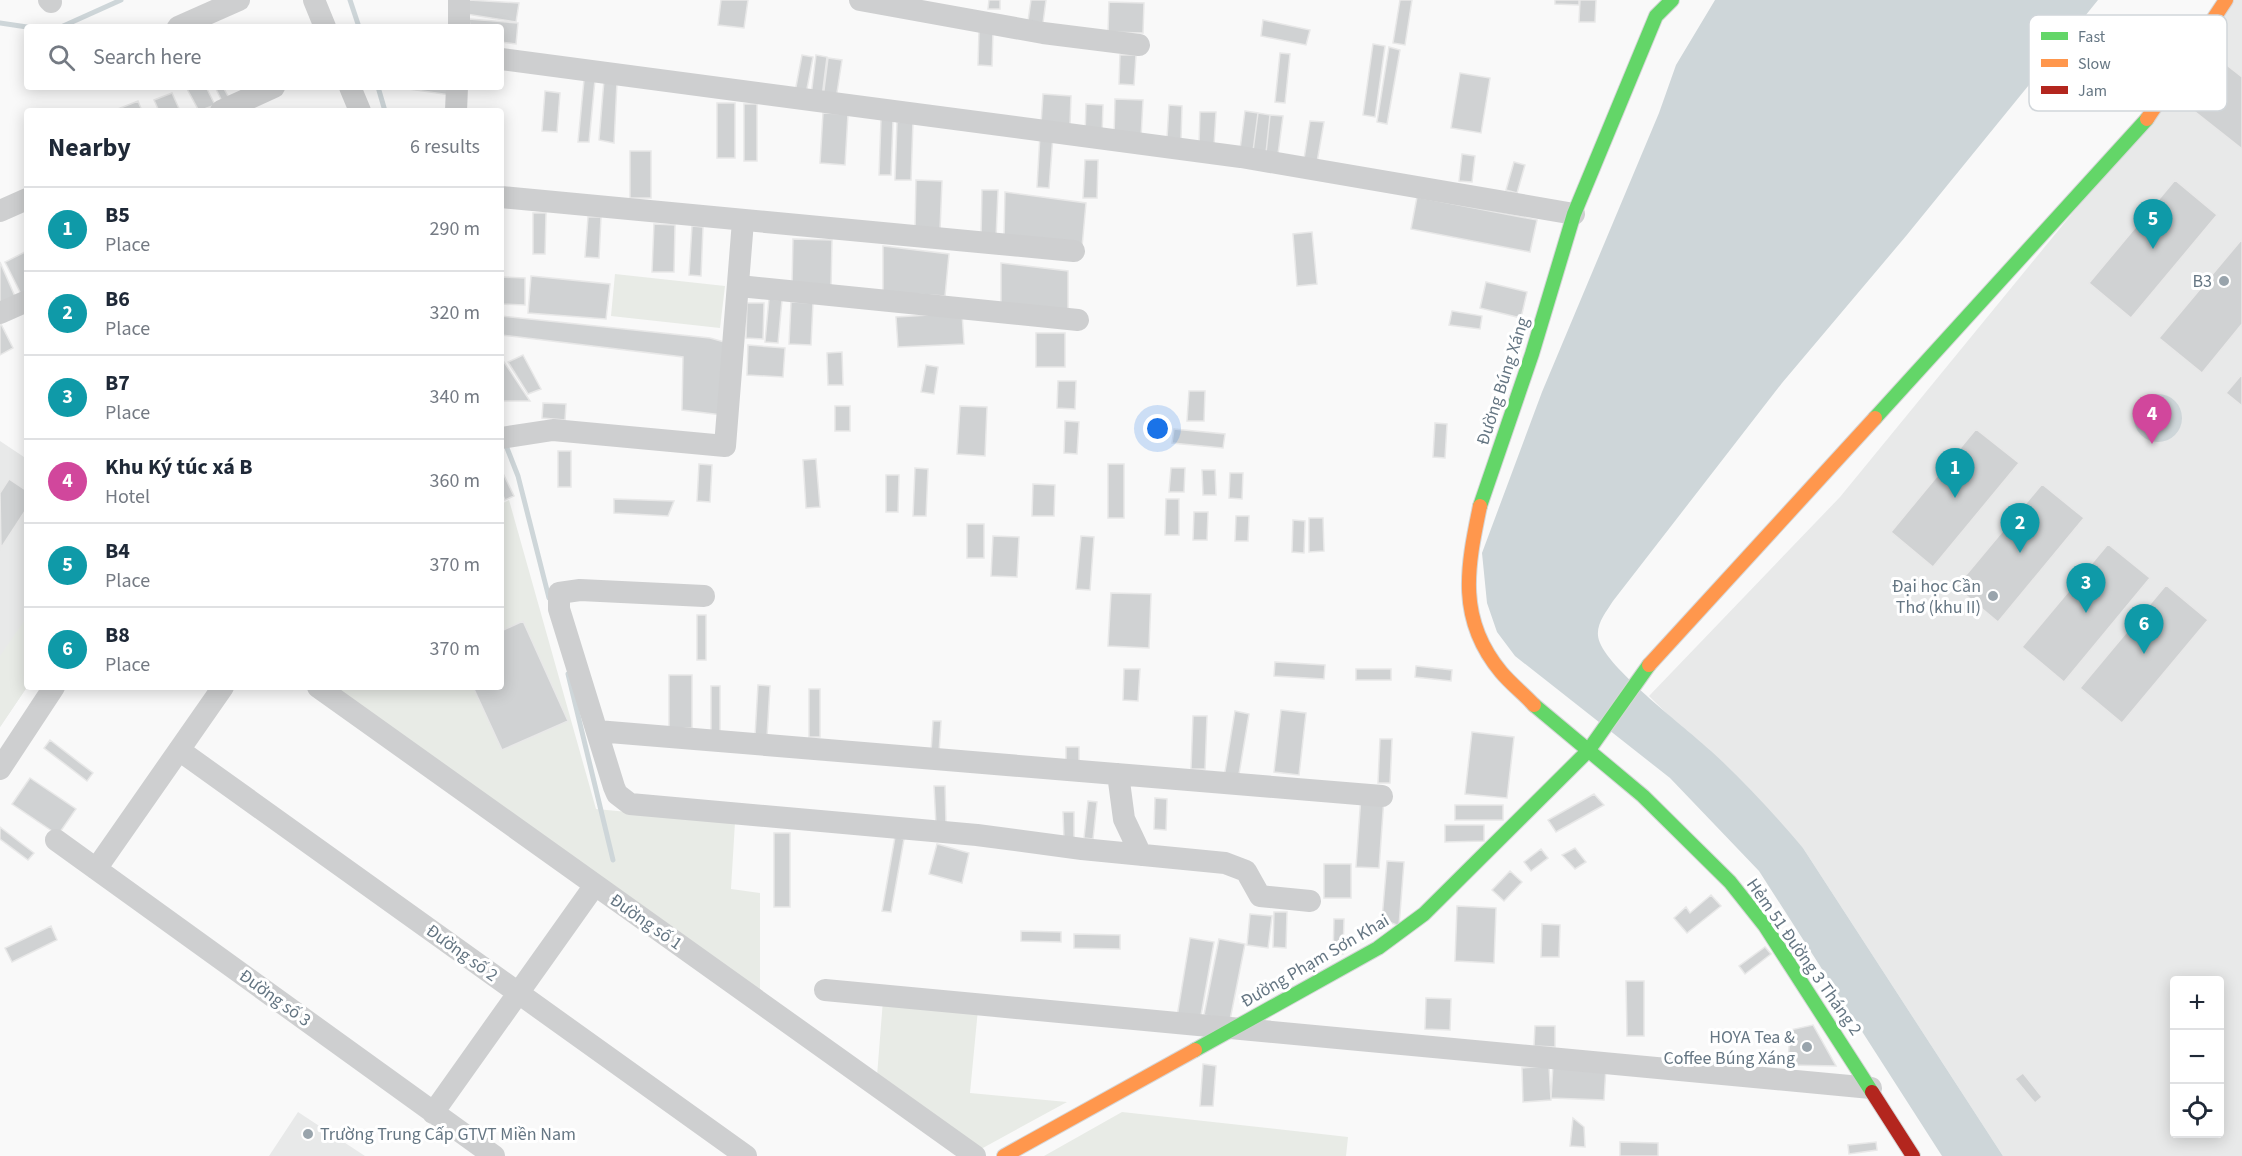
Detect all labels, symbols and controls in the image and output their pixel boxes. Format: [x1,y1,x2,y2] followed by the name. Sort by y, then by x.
[2029,15,2227,111] legend
[24,24,504,90] search box
[2078,26,2106,48] text: Fast
[45,41,78,74] icon: search
[93,41,201,73] text: Search here
[2078,53,2111,75] text: Slow
[2078,80,2107,102] text: Jam
[48,129,131,166] text: Nearby
[410,133,480,161] text: 6 results
[105,199,130,231] text: B5
[2134,200,2172,249] pin: 5
[62,215,73,243] text: 1
[430,215,480,243] text: 290 m
[105,231,150,259] text: Place
[2192,269,2212,294] place label: B3
[2217,274,2231,288] marker: B3
[105,283,130,315] text: B6
[62,299,73,327] text: 2
[430,299,480,327] text: 320 m
[1470,314,1536,448] street label: Đường Búng Xáng
[105,315,150,343] text: Place
[105,367,130,399] text: B7
[62,383,73,411] text: 3
[430,383,480,411] text: 340 m
[2132,394,2172,444] pin: 4
[105,399,150,427] text: Place
[1143,414,1172,443] your location
[1936,448,1974,498] pin: 1
[105,451,253,483] text: Khu Ký túc xá B
[62,467,73,495] text: 4
[430,467,480,495] text: 360 m
[105,483,150,511] text: Hotel
[2000,504,2040,553] pin: 2
[105,535,130,567] text: B4
[62,551,73,579] text: 5
[430,551,480,579] text: 370 m
[2066,564,2106,613] pin: 3
[105,567,150,595] text: Place
[1892,574,1981,620] place label: Đại học Cần Thơ (khu II)
[1986,589,2000,603] marker: Đại học Cần Thơ (khu II)
[2124,604,2164,654] pin: 6
[105,619,130,651] text: B8
[62,635,73,663] text: 6
[430,635,480,663] text: 370 m
[105,651,150,679] text: Place
[1740,873,1868,1041] street label: Hẻm 51 Đường 3 Tháng 2
[605,888,687,956] street label: Đường số 1
[1236,908,1394,1014] street label: Đường Phạm Sơn Khai
[421,918,503,988] street label: Đường số 2
[234,963,316,1033] street label: Đường số 3
[2170,976,2224,1138] map controls
[2170,976,2224,1030] button: +
[1663,1025,1795,1071] place label: HOYA Tea & Coffee Búng Xáng
[2170,1030,2224,1084] button: −
[1800,1040,1814,1054] marker: HOYA Tea & Coffee Búng Xáng
[2170,1084,2224,1138] button: locate
[320,1122,576,1147] place label: Trường Trung Cấp GTVT Miền Nam
[301,1127,315,1141] marker: Trường Trung Cấp GTVT Miền Nam

